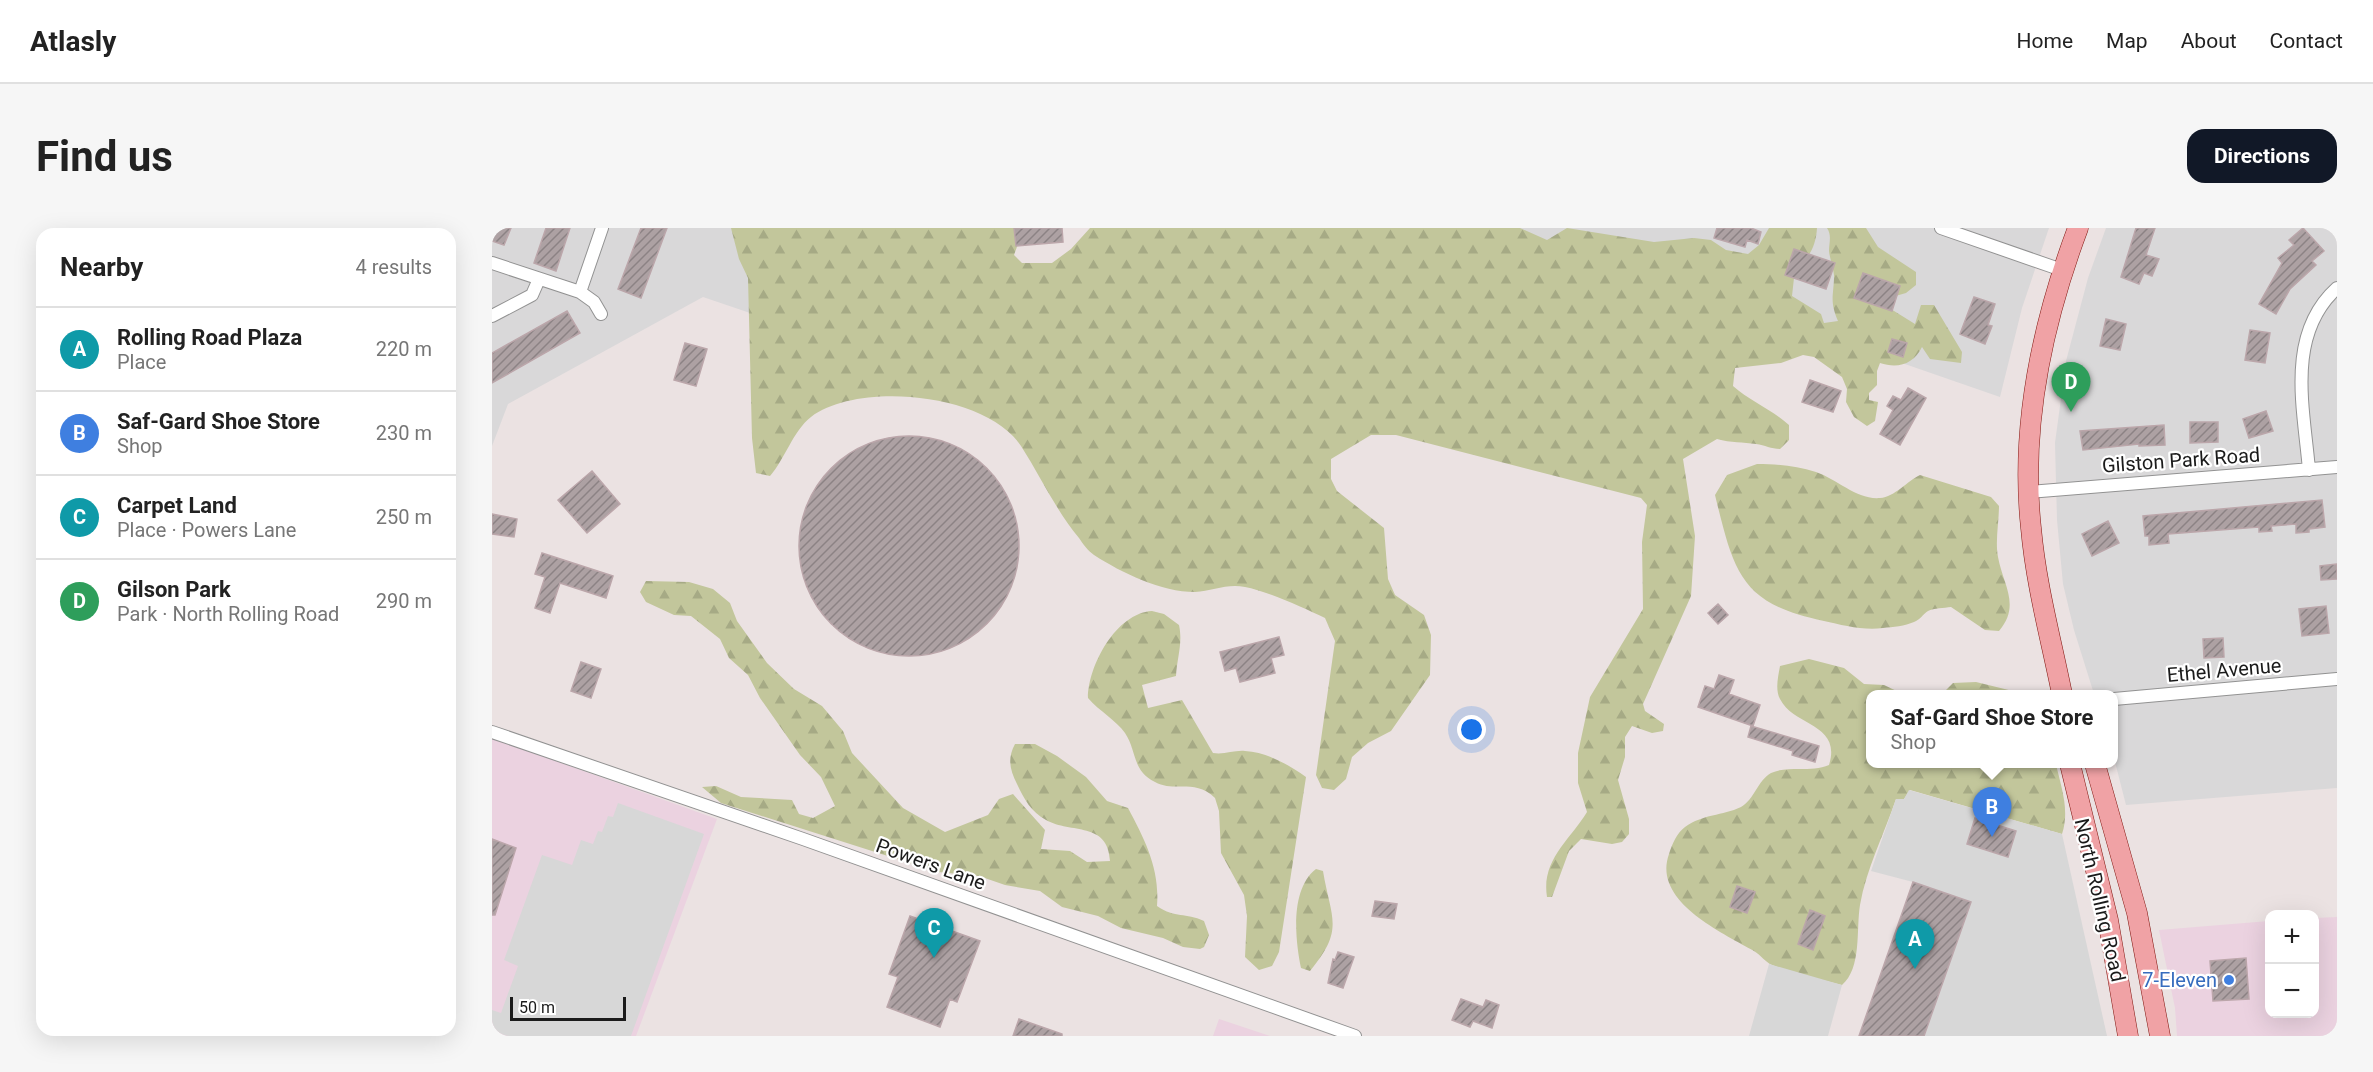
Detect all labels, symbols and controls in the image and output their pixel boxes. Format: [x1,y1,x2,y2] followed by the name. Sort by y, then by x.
[30,25,116,58] text: Atlasly
[2017,29,2073,53] text: Home
[2106,29,2148,53] text: Map
[2181,29,2237,53] text: About
[2270,29,2343,53] text: Contact
[2187,129,2337,183] button: Directions
[36,132,173,181] text: Find us
[60,252,143,282] text: Nearby
[356,255,432,279] text: 4 results
[117,325,302,350] text: Rolling Road Plaza
[73,337,86,361] text: A
[376,337,432,361] text: 220 m
[117,350,166,374] text: Place
[2052,362,2090,412] pin: D
[117,409,320,434] text: Saf-Gard Shoe Store
[73,421,86,445] text: B
[376,421,432,445] text: 230 m
[117,434,163,458] text: Shop
[2101,442,2261,478] street label: Gilston Park Road
[117,493,237,518] text: Carpet Land
[73,505,86,529] text: C
[376,505,432,529] text: 250 m
[117,518,296,542] text: Place · Powers Lane
[117,577,231,602] text: Gilson Park
[73,589,86,613] text: D
[376,589,432,613] text: 290 m
[117,602,339,626] text: Park · North Rolling Road
[2166,653,2282,687] street label: Ethel Avenue
[1866,690,2118,768] popup
[1891,705,2093,730] text: Saf-Gard Shoe Store
[1457,715,1486,744] your location
[1891,730,1936,754] text: Shop
[1972,788,2012,837] pin: B
[2070,816,2130,984] street label: North Rolling Road
[873,833,989,895] street label: Powers Lane
[914,908,954,958] pin: C
[2265,910,2319,1018] map controls
[2265,910,2319,964] button: +
[1896,920,1934,969] pin: A
[2265,964,2319,1018] button: −
[2142,968,2217,992] place label: 7-Eleven
[2222,973,2236,987] marker: 7-Eleven
[510,994,626,1022] scale bar
[519,998,555,1017] text: 50 m

